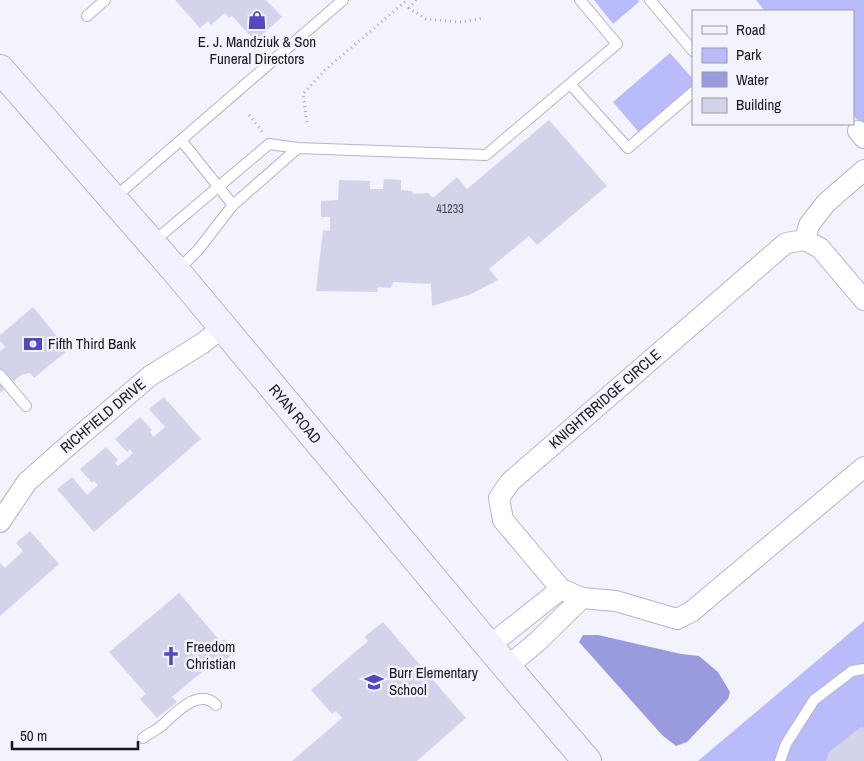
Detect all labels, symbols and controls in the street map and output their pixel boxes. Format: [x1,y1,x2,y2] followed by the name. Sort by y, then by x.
[246,9,268,31] shop icon: E. J. Mandziuk & Son Funeral Directors
[692,10,854,125] legend
[736,19,765,40] text: Road
[198,31,316,69] place label: E. J. Mandziuk & Son Funeral Directors
[736,44,762,65] text: Park
[736,69,768,90] text: Water
[736,94,781,115] text: Building
[436,201,464,217] house number: 41233
[22,333,44,355] bank icon: Fifth Third Bank
[48,333,137,354] place label: Fifth Third Bank
[544,344,665,453] street label: KNIGHTBRIDGE CIRCLE
[55,374,150,458] street label: RICHFIELD DRIVE
[264,379,327,448] street label: RYAN ROAD
[186,636,236,674] place label: Freedom Christian
[160,645,182,667] church icon: Freedom Christian
[389,662,479,700] place label: Burr Elementary School
[363,671,385,693] school or university icon: Burr Elementary School
[12,718,139,750] scale bar
[20,725,47,746] text: 50 m

